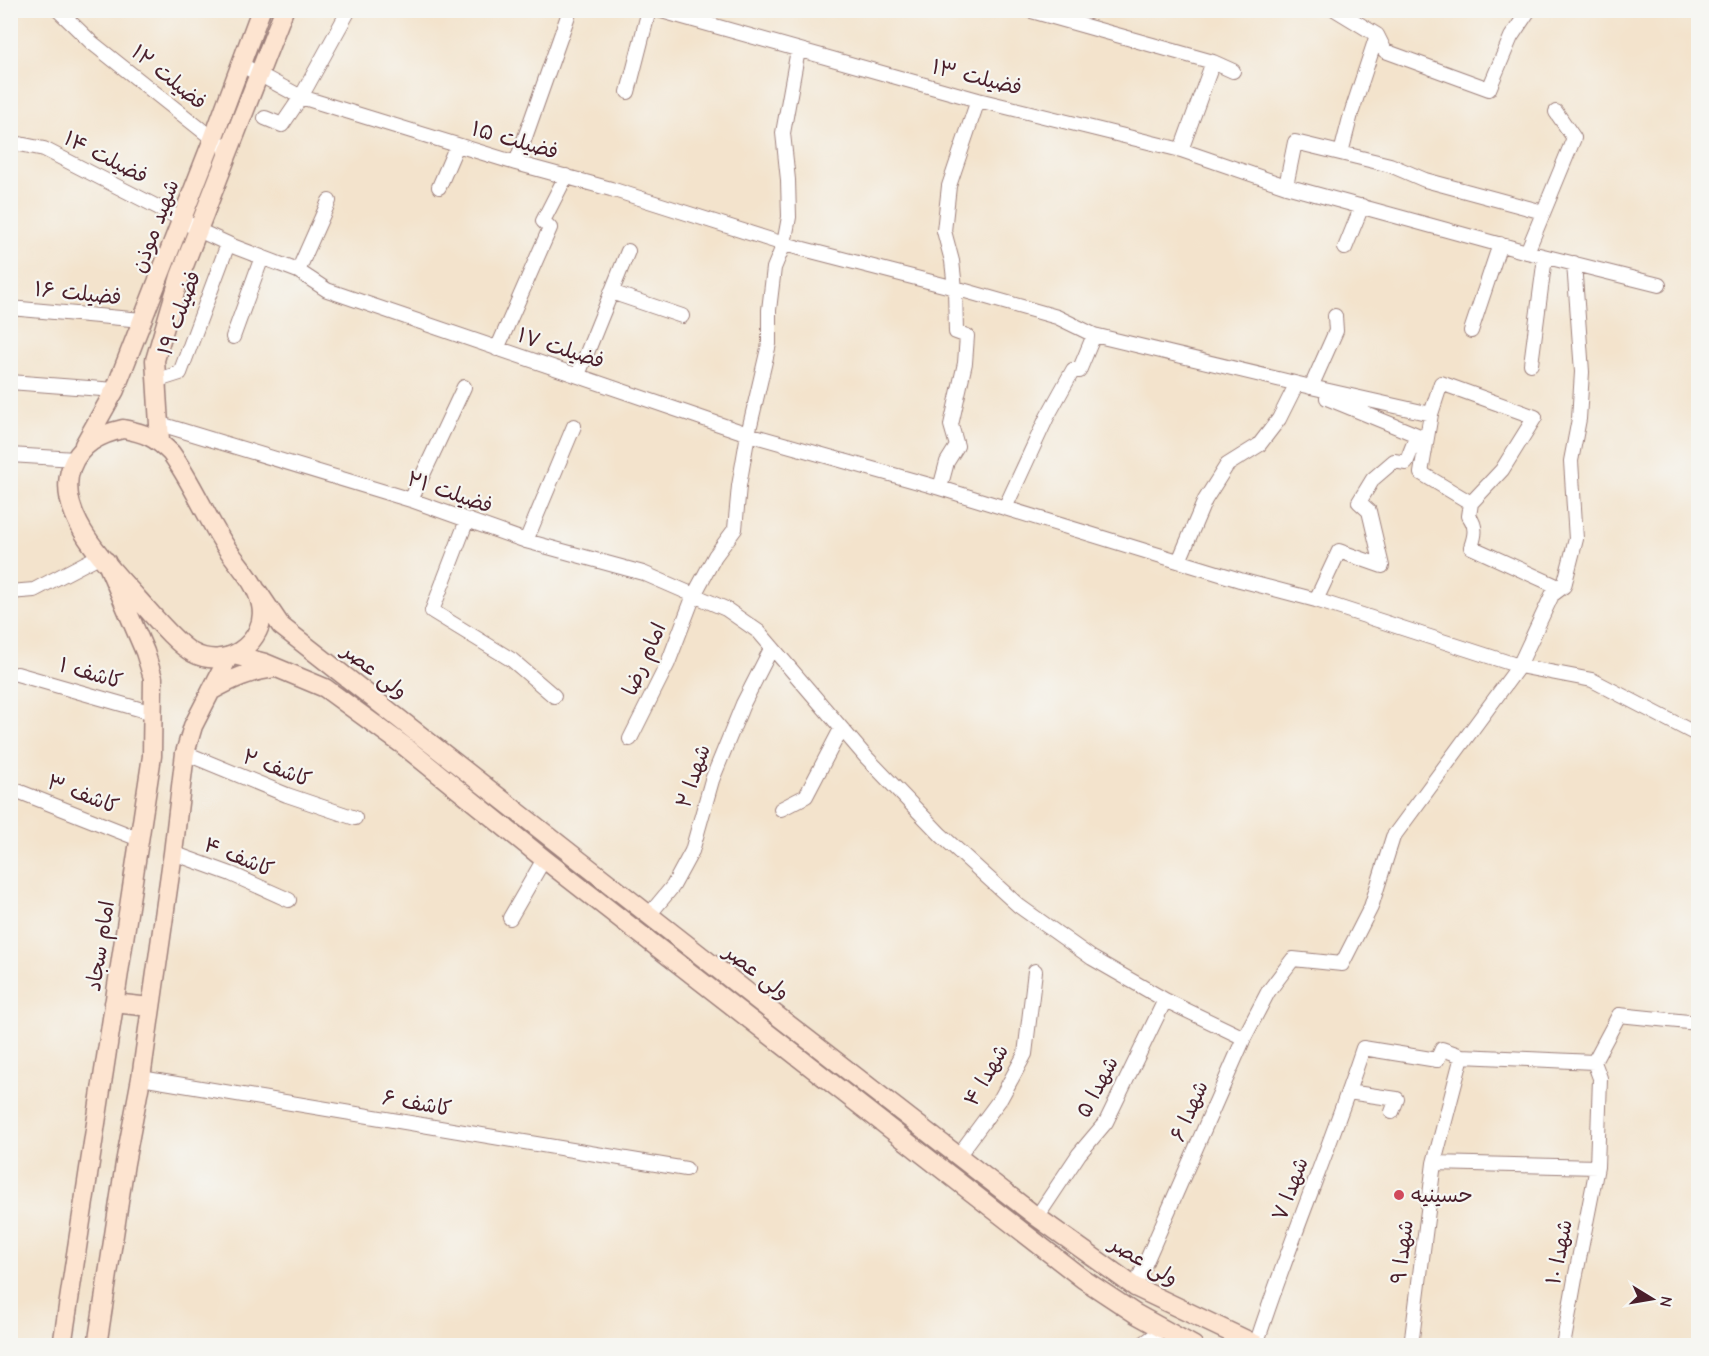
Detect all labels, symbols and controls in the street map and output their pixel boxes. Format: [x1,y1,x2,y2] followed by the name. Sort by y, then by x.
[127,40,211,114] street label: فضیلت ۱۲
[929,54,1025,100] street label: فضیلت ۱۳
[469,116,561,164] street label: فضیلت ۱۵
[60,126,152,188] street label: فضیلت ۱۴
[126,176,185,276] street label: شهید موذن
[153,268,205,358] street label: فضیلت ۱۹
[33,276,123,310] street label: فضیلت ۱۶
[515,323,607,373] street label: فضیلت ۱۷
[404,466,496,518] street label: فضیلت ۲۱
[617,619,674,701] street label: امام رضا
[335,637,412,705] street label: ولی عصر
[57,653,125,693] street label: کاشف ۱
[671,741,715,811] street label: شهدا ۲
[239,744,315,792] street label: کاشف ۲
[44,769,122,819] street label: کاشف ۳
[201,832,277,882] street label: کاشف ۴
[81,899,123,994] street label: امام سجاد
[717,938,794,1006] street label: ولی عصر
[959,1040,1013,1110] street label: شهدا ۴
[1071,1052,1123,1122] street label: شهدا ۵
[1165,1077,1213,1145] street label: شهدا ۶
[380,1085,454,1121] street label: کاشف ۶
[1267,1154,1313,1224] street label: شهدا ۷
[1411,1183,1473,1207] place label: حسینیه
[1392,1188,1406,1202] marker: حسینیه
[1541,1217,1577,1287] street label: شهدا ۱۰
[1386,1219,1418,1285] street label: شهدا ۹
[1103,1230,1183,1292] street label: ولی عصر
[1622,1269,1682,1329] north arrow
[1656,1295,1676,1309] text: N

